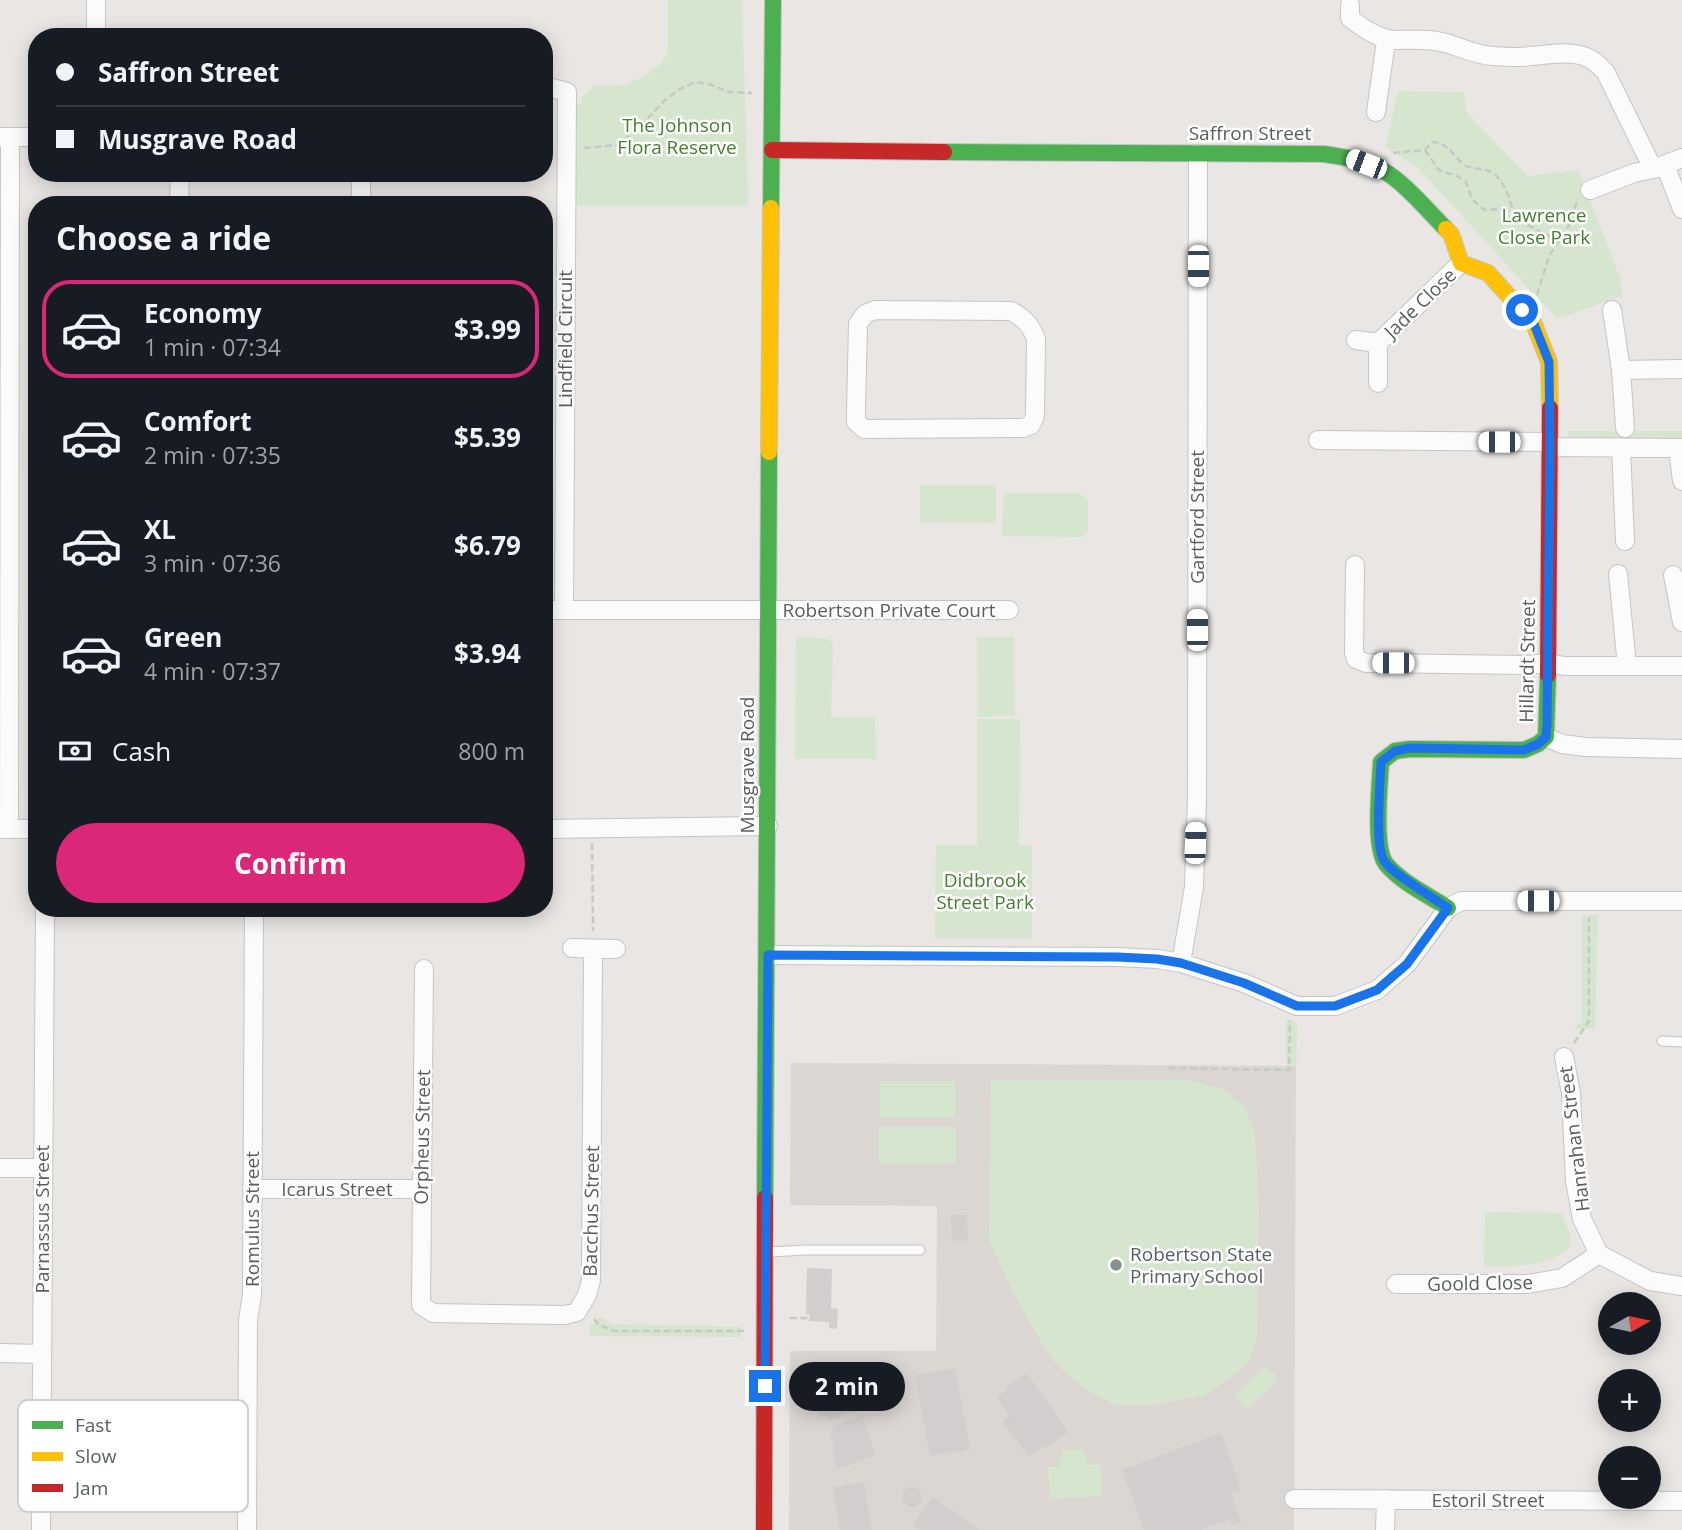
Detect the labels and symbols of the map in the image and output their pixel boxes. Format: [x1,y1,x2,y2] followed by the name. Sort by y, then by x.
[617,112,737,160] park label: The Johnson Flora Reserve
[1189,120,1312,146] street label: Saffron Street
[1343,147,1390,181] car
[1498,202,1590,250] park label: Lawrence Close Park
[1188,245,1209,287] car
[1377,262,1462,345] street label: Jade Close
[552,270,578,408] street label: Lindfield Circuit
[1506,294,1538,326] route start
[1479,432,1521,453] car
[1184,450,1210,584] street label: Gartford Street
[782,597,996,623] street label: Robertson Private Court
[1513,599,1541,723] street label: Hillardt Street
[1187,609,1208,651] car
[1373,653,1415,674] car
[734,697,760,833] street label: Musgrave Road
[1184,822,1207,864] car
[936,867,1034,915] park label: Didbrook Street Park
[1518,891,1560,912] car
[1552,1065,1596,1213] street label: Hanrahan Street
[408,1069,436,1205] street label: Orpheus Street
[29,1144,55,1293] street label: Parnassus Street
[577,1145,605,1277] street label: Bacchus Street
[239,1151,265,1287] street label: Romulus Street
[281,1176,393,1202] street label: Icarus Street
[1130,1241,1272,1289] place label: Robertson State Primary School
[1108,1257,1124,1273] marker: Robertson State Primary School
[1427,1269,1533,1297] street label: Goold Close
[1598,1292,1661,1354] north arrow
[790,1362,905,1410] callout: 2 min
[749,1370,781,1402] route end
[18,1400,248,1512] legend
[75,1412,111,1438] text: Fast
[75,1443,117,1469] text: Slow
[73,1475,108,1501] text: Jam
[1431,1487,1545,1513] street label: Estoril Street

